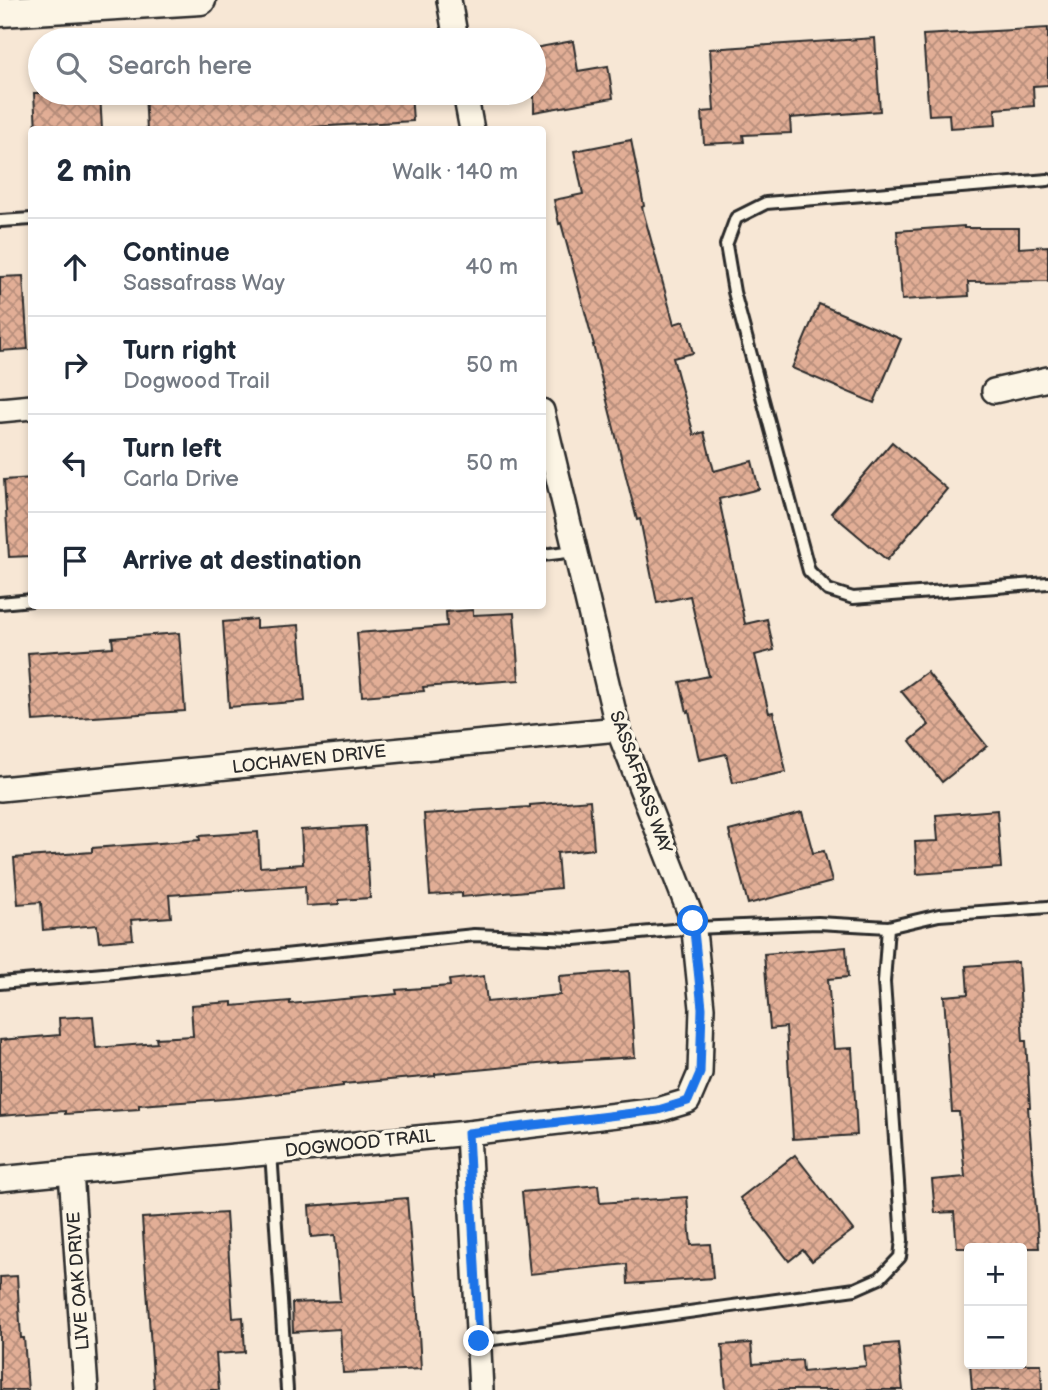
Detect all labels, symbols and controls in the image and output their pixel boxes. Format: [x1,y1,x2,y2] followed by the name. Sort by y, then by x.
[28,28,546,105] search box
[52,48,90,86] icon: search
[108,51,252,82] text: Search here
[56,154,132,190] text: 2 min
[392,158,518,186] text: Walk · 140 m
[123,238,230,269] text: Continue
[56,248,94,286] icon: ahead
[465,253,518,281] text: 40 m
[123,269,285,297] text: Sassafrass Way
[123,336,236,367] text: Turn right
[56,346,94,384] icon: right
[466,351,518,379] text: 50 m
[123,367,270,395] text: Dogwood Trail
[123,434,222,465] text: Turn left
[56,444,94,482] icon: left
[466,449,518,477] text: 50 m
[123,465,239,493] text: Carla Drive
[56,542,94,580] icon: arrive
[123,546,362,577] text: Arrive at destination
[605,708,676,857] street label: SASSAFRASS WAY
[231,741,387,778] street label: LOCHAVEN DRIVE
[677,905,708,936] route start
[284,1125,437,1162] street label: DOGWOOD TRAIL
[63,1211,94,1351] street label: LIVE OAK DRIVE
[964,1243,1027,1369] map controls
[964,1243,1027,1306] button: +
[964,1306,1027,1369] button: −
[463,1325,494,1356] route end

